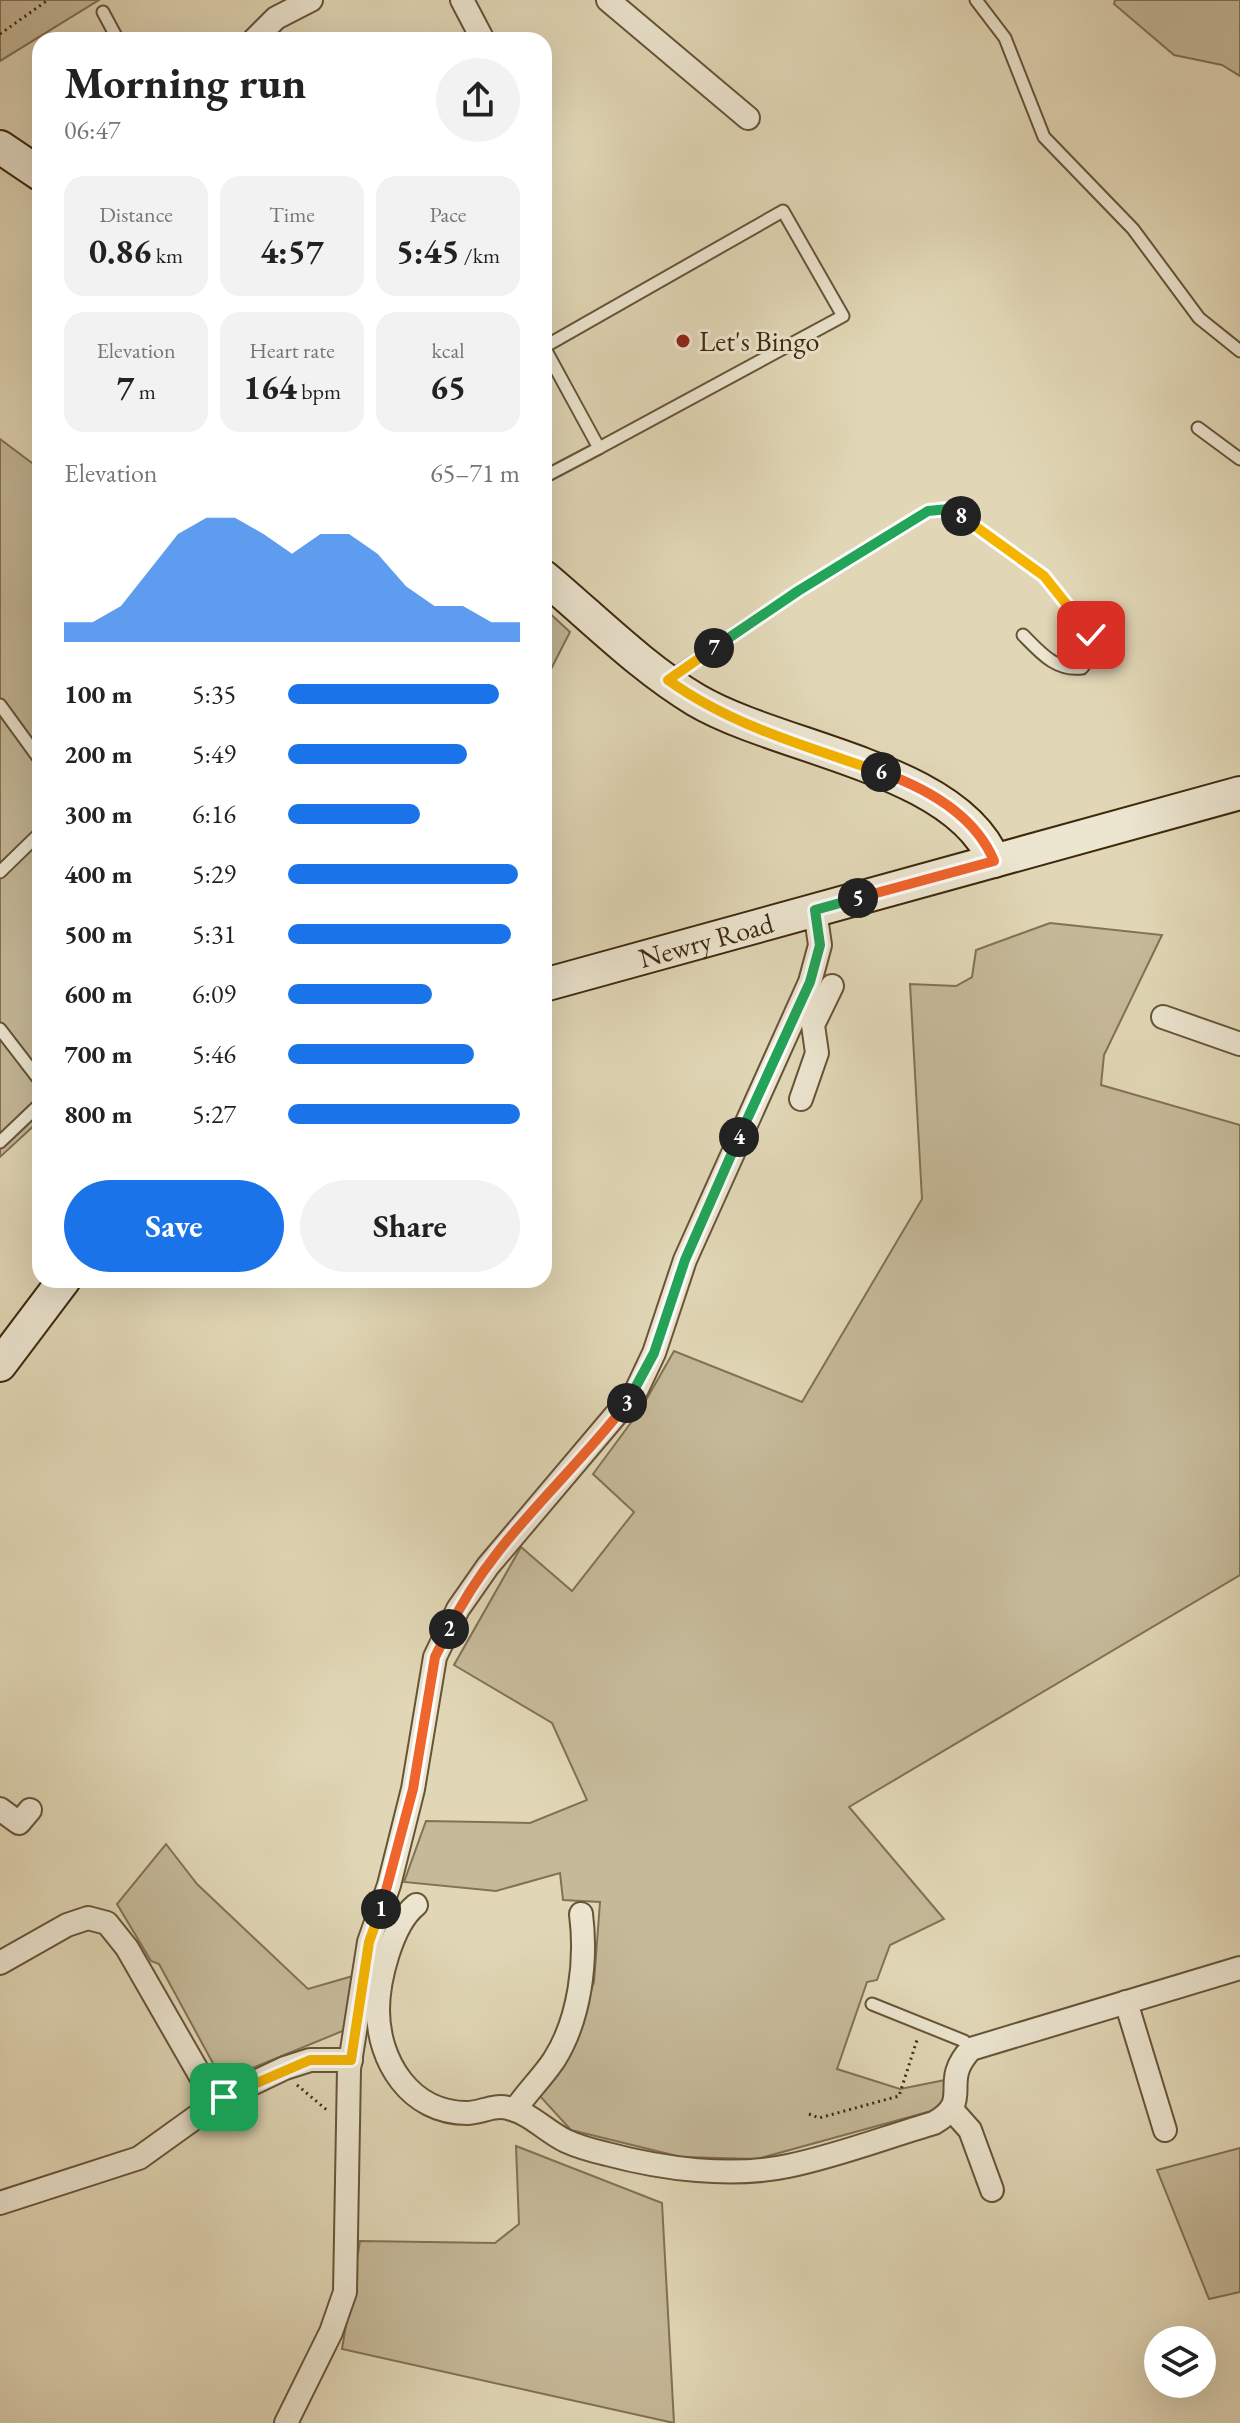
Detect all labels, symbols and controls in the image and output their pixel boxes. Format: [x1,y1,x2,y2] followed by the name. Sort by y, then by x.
[64,54,306,111] text: Morning run
[436,58,520,142] button: share
[64,113,120,147] text: 06:47
[99,200,173,229] text: Distance
[269,200,315,229] text: Time
[430,200,466,229] text: Pace
[89,229,151,273] text: 0.86
[260,229,324,273] text: 4:57
[396,229,459,273] text: 5:45
[151,241,183,270] text: km
[459,241,500,270] text: /km
[699,323,819,359] place label: Let's Bingo
[674,332,692,350] marker: Let's Bingo
[96,336,176,365] text: Elevation
[249,336,335,365] text: Heart rate
[431,336,465,365] text: kcal
[116,365,134,409] text: 7
[243,365,297,409] text: 164
[430,365,466,409] text: 65
[134,377,156,406] text: m
[297,377,341,406] text: bpm
[64,456,158,490] text: Elevation
[430,456,520,490] text: 65–71 m
[941,496,981,536] pin: 8
[955,501,967,530] text: 8
[1057,601,1125,669] pin
[1069,613,1113,657] icon: check
[694,628,734,668] pin: 7
[708,633,720,662] text: 7
[64,677,132,711] text: 100 m
[192,677,236,711] text: 5:35
[64,737,132,771] text: 200 m
[192,737,236,771] text: 5:49
[861,752,901,792] pin: 6
[875,757,887,786] text: 6
[64,797,132,831] text: 300 m
[192,797,236,831] text: 6:16
[64,857,132,891] text: 400 m
[192,857,236,891] text: 5:29
[838,878,878,918] pin: 5
[852,883,864,912] text: 5
[635,904,778,976] street label: Newry Road
[64,917,132,951] text: 500 m
[192,917,236,951] text: 5:31
[64,977,132,1011] text: 600 m
[192,977,236,1011] text: 6:09
[64,1037,132,1071] text: 700 m
[192,1037,236,1071] text: 5:46
[64,1097,132,1131] text: 800 m
[192,1097,236,1131] text: 5:27
[719,1117,759,1157] pin: 4
[733,1122,745,1151] text: 4
[64,1180,284,1272] button: Save
[300,1180,520,1272] button: Share
[607,1383,647,1423] pin: 3
[621,1388,633,1417] text: 3
[429,1609,469,1649] pin: 2
[443,1614,455,1643] text: 2
[361,1889,401,1929] pin: 1
[375,1894,387,1923] text: 1
[190,2063,258,2131] pin
[202,2075,246,2119] icon: arrive
[1144,2326,1216,2398] map controls
[1144,2326,1216,2398] button: layers

